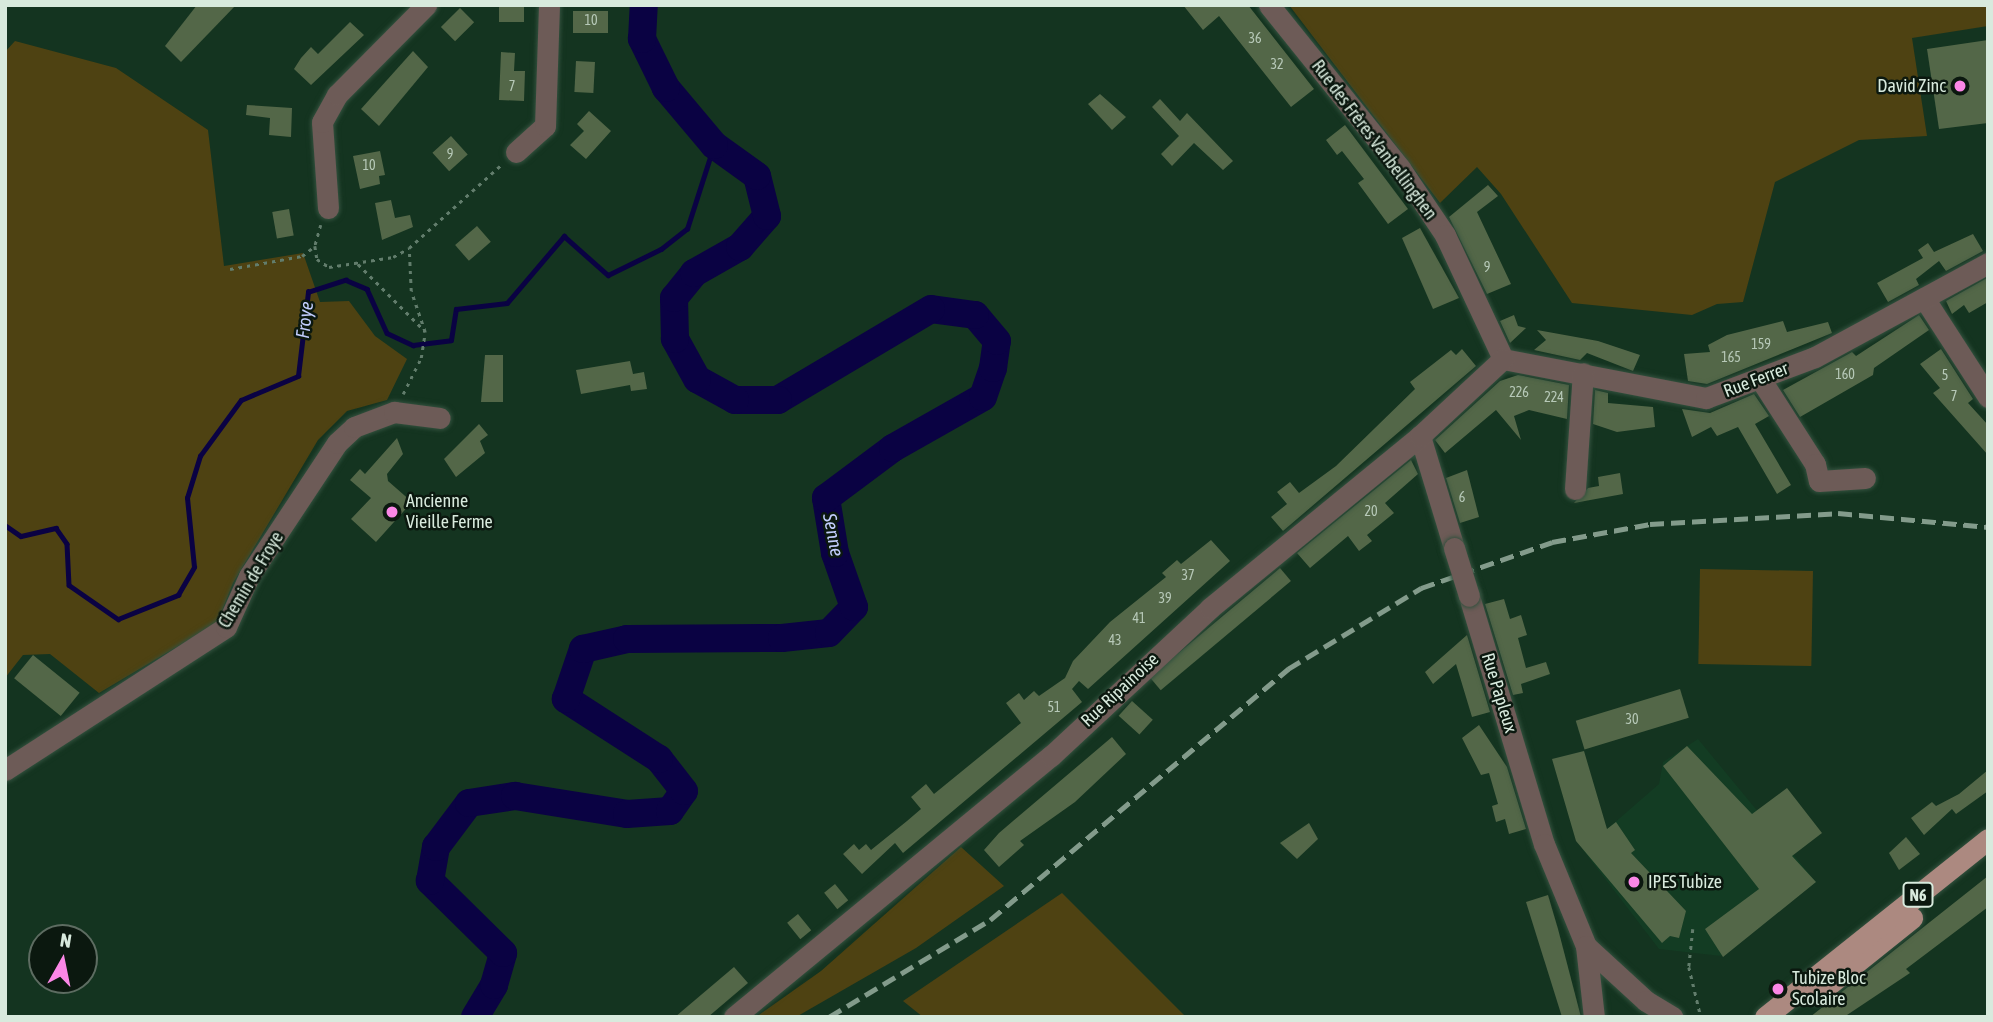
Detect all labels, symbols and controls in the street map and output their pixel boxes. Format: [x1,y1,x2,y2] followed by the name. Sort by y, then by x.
[584,12,598,28] house number: 10
[1248,30,1262,46] house number: 36
[1270,56,1284,72] house number: 32
[1307,56,1441,224] street label: Rue des Frères Vanbellinghen
[1877,75,1946,97] place label: David Zinc
[509,78,515,94] house number: 7
[1952,78,1968,94] marker: David Zinc
[447,146,453,162] house number: 9
[362,157,376,173] house number: 10
[1484,259,1490,275] house number: 9
[291,300,319,340] water label: Froye
[1751,336,1771,352] house number: 159
[1721,349,1741,365] house number: 165
[1721,358,1791,402] street label: Rue Ferrer
[1835,366,1855,382] house number: 160
[1942,367,1948,383] house number: 5
[1509,384,1529,400] house number: 226
[1951,388,1957,404] house number: 7
[1544,389,1564,405] house number: 224
[1459,489,1465,505] house number: 6
[406,491,493,534] place label: Ancienne Vieille Ferme
[1364,503,1378,519] house number: 20
[384,504,400,520] marker: Ancienne Vieille Ferme
[818,511,848,559] water label: Senne
[214,528,288,632] street label: Chemin de Froye
[1181,567,1195,583] house number: 37
[1158,590,1172,606] house number: 39
[1132,610,1146,626] house number: 41
[1108,632,1122,648] house number: 43
[1077,649,1163,731] street label: Rue Ripainoise
[1477,650,1521,736] street label: Rue Papleux
[1047,699,1061,715] house number: 51
[1625,711,1639,727] house number: 30
[1648,871,1722,893] place label: IPES Tubize
[1626,874,1642,890] marker: IPES Tubize
[1902,882,1934,908] road number: N6
[28,924,98,994] north arrow
[59,928,73,952] text: N
[1792,968,1866,1010] place label: Tubize Bloc Scolaire
[1770,981,1786,997] marker: Tubize Bloc Scolaire

